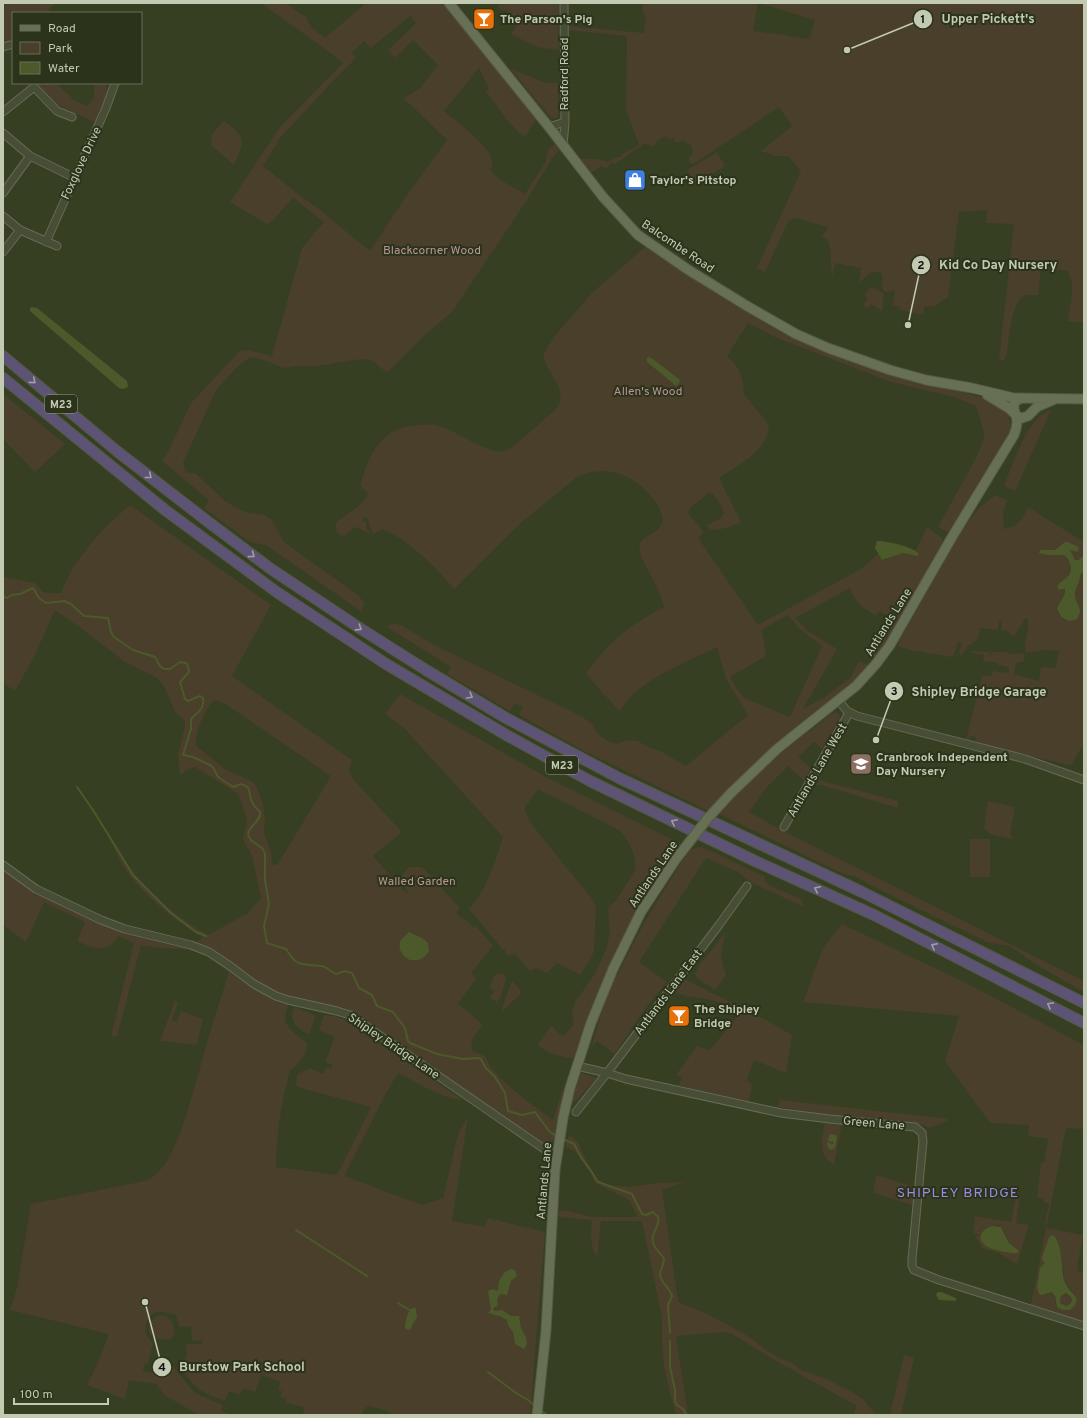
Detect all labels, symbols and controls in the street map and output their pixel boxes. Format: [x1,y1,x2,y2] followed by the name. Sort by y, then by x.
[471,6,497,32] bar icon: The Parson's Pig
[913,6,1042,31] callout: Upper Pickett's
[12,12,142,84] legend
[500,12,593,28] place label: The Parson's Pig
[921,12,925,28] text: 1
[941,12,1035,28] text: Upper Pickett's
[48,21,76,37] text: Road
[557,37,573,111] street label: Radford Road
[48,41,73,57] text: Park
[48,61,80,77] text: Water
[58,125,106,202] street label: Foxglove Drive
[622,167,648,193] shop icon: Taylor's Pitstop
[650,173,737,189] place label: Taylor's Pitstop
[638,217,717,277] street label: Balcombe Road
[383,243,481,259] park label: Blackcorner Wood
[911,252,1065,277] callout: Kid Co Day Nursery
[917,258,925,274] text: 2
[939,258,1058,274] text: Kid Co Day Nursery
[28,376,36,383] one-way arrow
[614,384,682,400] park label: Allen's Wood
[45,395,77,413] road number: M23
[145,471,152,478] one-way arrow
[248,550,255,557] one-way arrow
[862,585,916,660] street label: Antlands Lane
[355,624,362,631] one-way arrow
[884,679,1055,704] callout: Shipley Bridge Garage
[890,684,898,700] text: 3
[911,685,1047,701] text: Shipley Bridge Garage
[466,692,473,699] one-way arrow
[784,721,851,820] street label: Antlands Lane West
[876,750,1008,780] place label: Cranbrook Independent Day Nursery
[848,751,874,777] school or university icon: Cranbrook Independent Day Nursery
[546,756,578,774] road number: M23
[670,819,678,827] one-way arrow
[626,838,682,911] street label: Antlands Lane
[378,874,456,890] park label: Walled Garden
[813,886,821,894] one-way arrow
[930,943,938,950] one-way arrow
[631,946,706,1039] street label: Antlands Lane East
[694,1002,760,1032] place label: The Shipley Bridge
[1046,1002,1054,1009] one-way arrow
[666,1003,692,1029] bar icon: The Shipley Bridge
[345,1010,442,1083] street label: Shipley Bridge Lane
[842,1113,906,1135] street label: Green Lane
[534,1142,556,1220] street label: Antlands Lane
[897,1185,1019,1202] district label: SHIPLEY BRIDGE
[152,1354,313,1379] callout: Burstow Park School
[158,1360,166,1376] text: 4
[179,1360,305,1376] text: Burstow Park School
[14,1380,108,1406] scale bar
[20,1387,53,1403] text: 100 m

